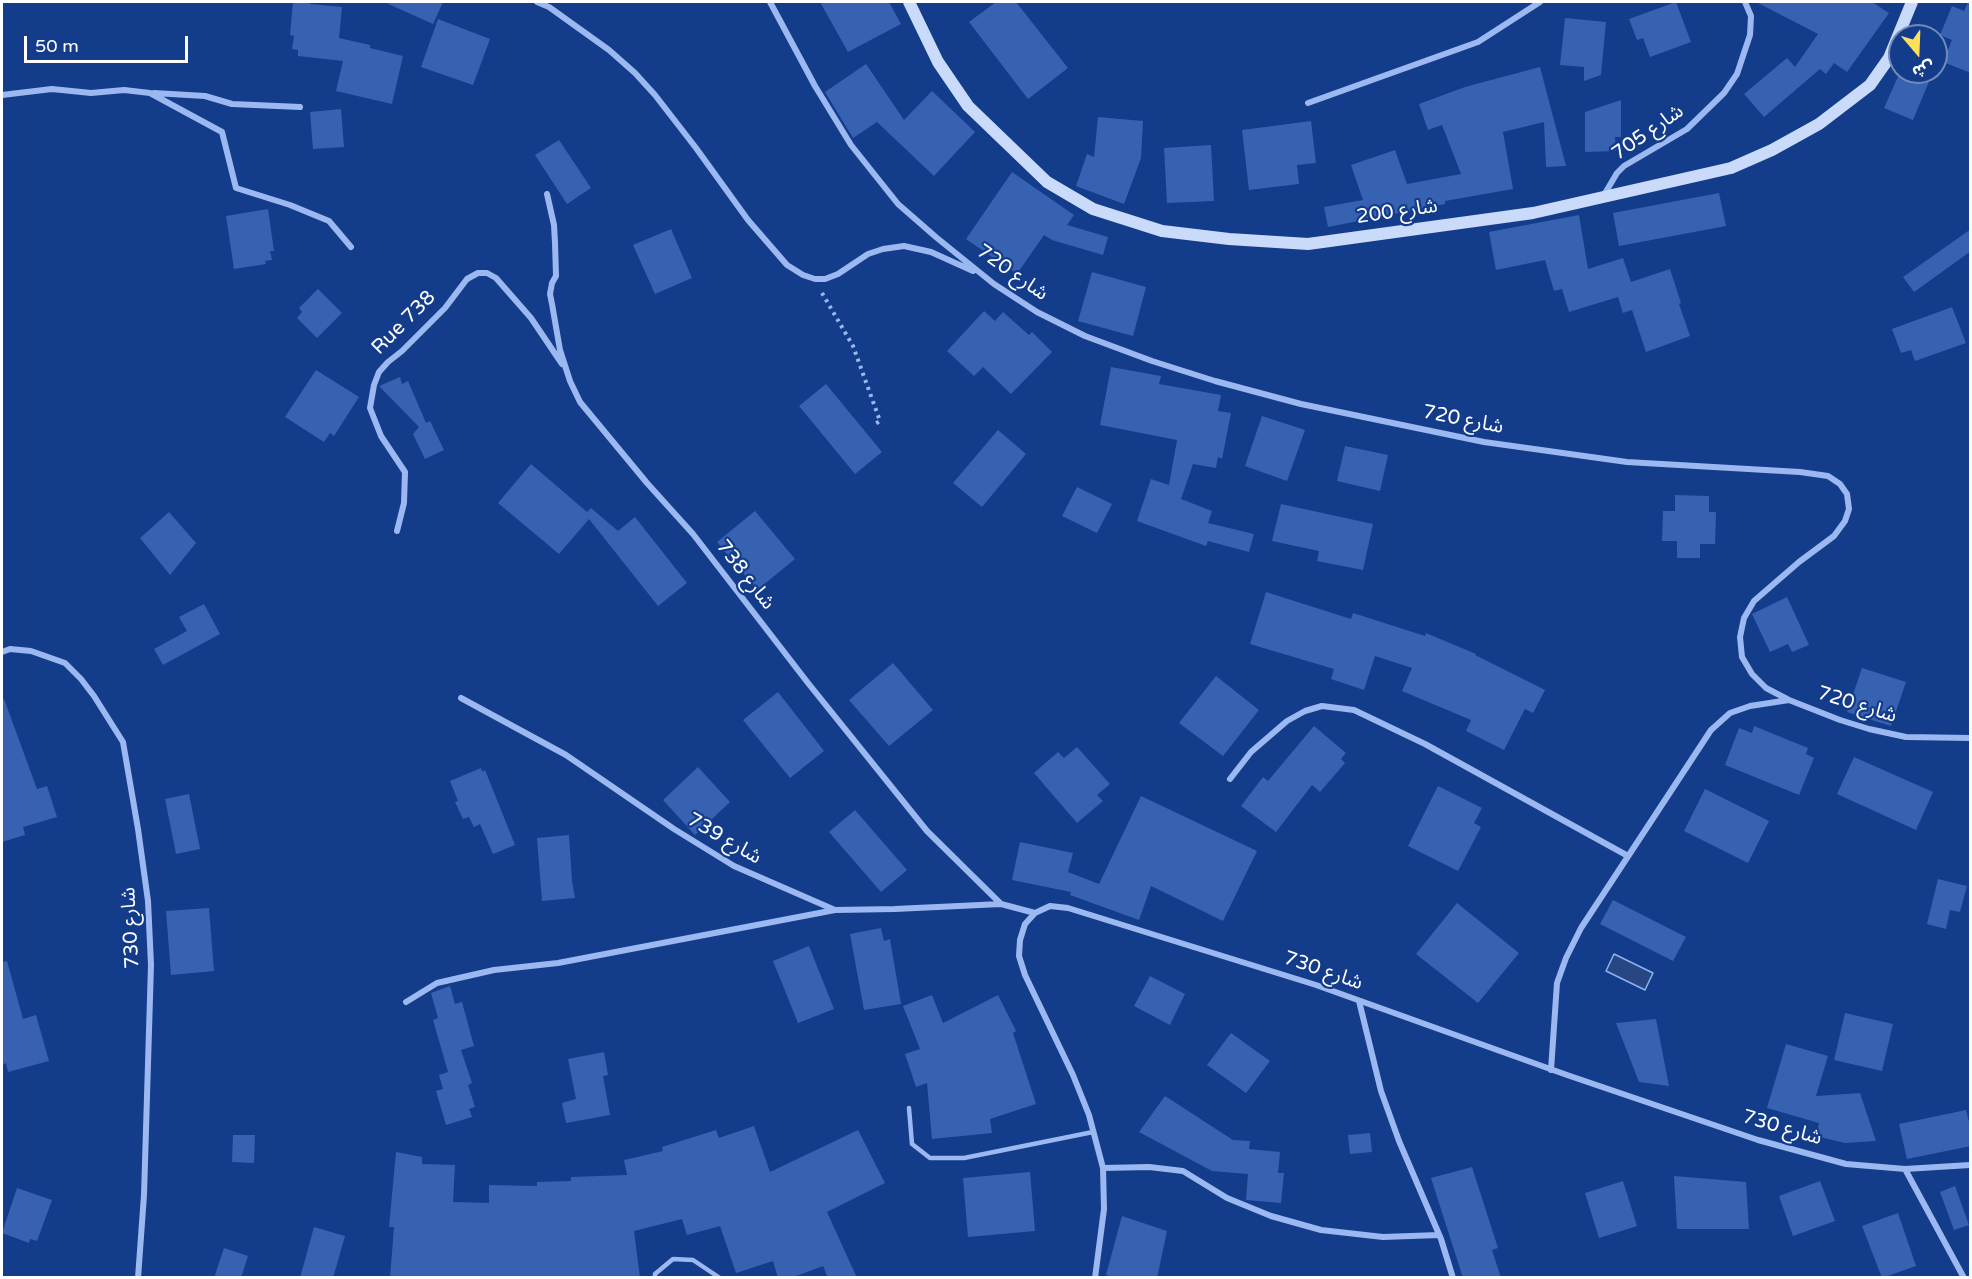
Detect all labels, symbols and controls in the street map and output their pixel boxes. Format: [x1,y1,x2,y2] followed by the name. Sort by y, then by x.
[27,24,190,62] scale bar
[1888,24,1948,84] north arrow
[35,35,79,57] text: 50 m
[1910,56,1937,82] text: ش
[1608,100,1688,166] street label: شارع 705
[1355,194,1439,230] street label: شارع 200
[972,240,1052,306] street label: شارع 720
[367,286,441,360] street label: Rue 738
[1421,400,1505,440] street label: شارع 720
[710,535,780,615] street label: شارع 738
[1814,682,1900,728] street label: شارع 720
[683,808,765,870] street label: شارع 739
[117,886,145,970] street label: شارع 730
[1280,946,1366,996] street label: شارع 730
[1739,1105,1825,1151] street label: شارع 730

